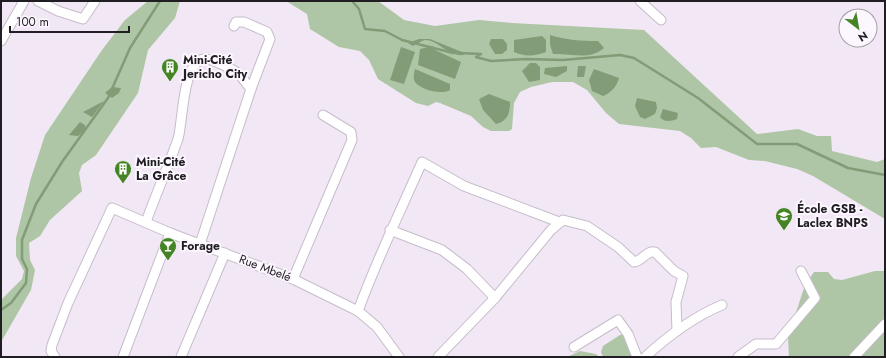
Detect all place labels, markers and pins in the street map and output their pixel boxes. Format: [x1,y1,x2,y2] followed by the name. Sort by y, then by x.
[181,51,248,83] place label: Mini-Cité Jericho City
[160,57,180,82] building icon: Mini-Cité Jericho City
[136,153,187,185] place label: Mini-Cité La Grâce
[113,159,133,184] building icon: Mini-Cité La Grâce
[797,200,869,232] place label: École GSB - Laclex BNPS
[774,206,794,231] school or university icon: École GSB - Laclex BNPS
[158,236,178,261] bar icon: Forage
[181,237,220,255] place label: Forage

